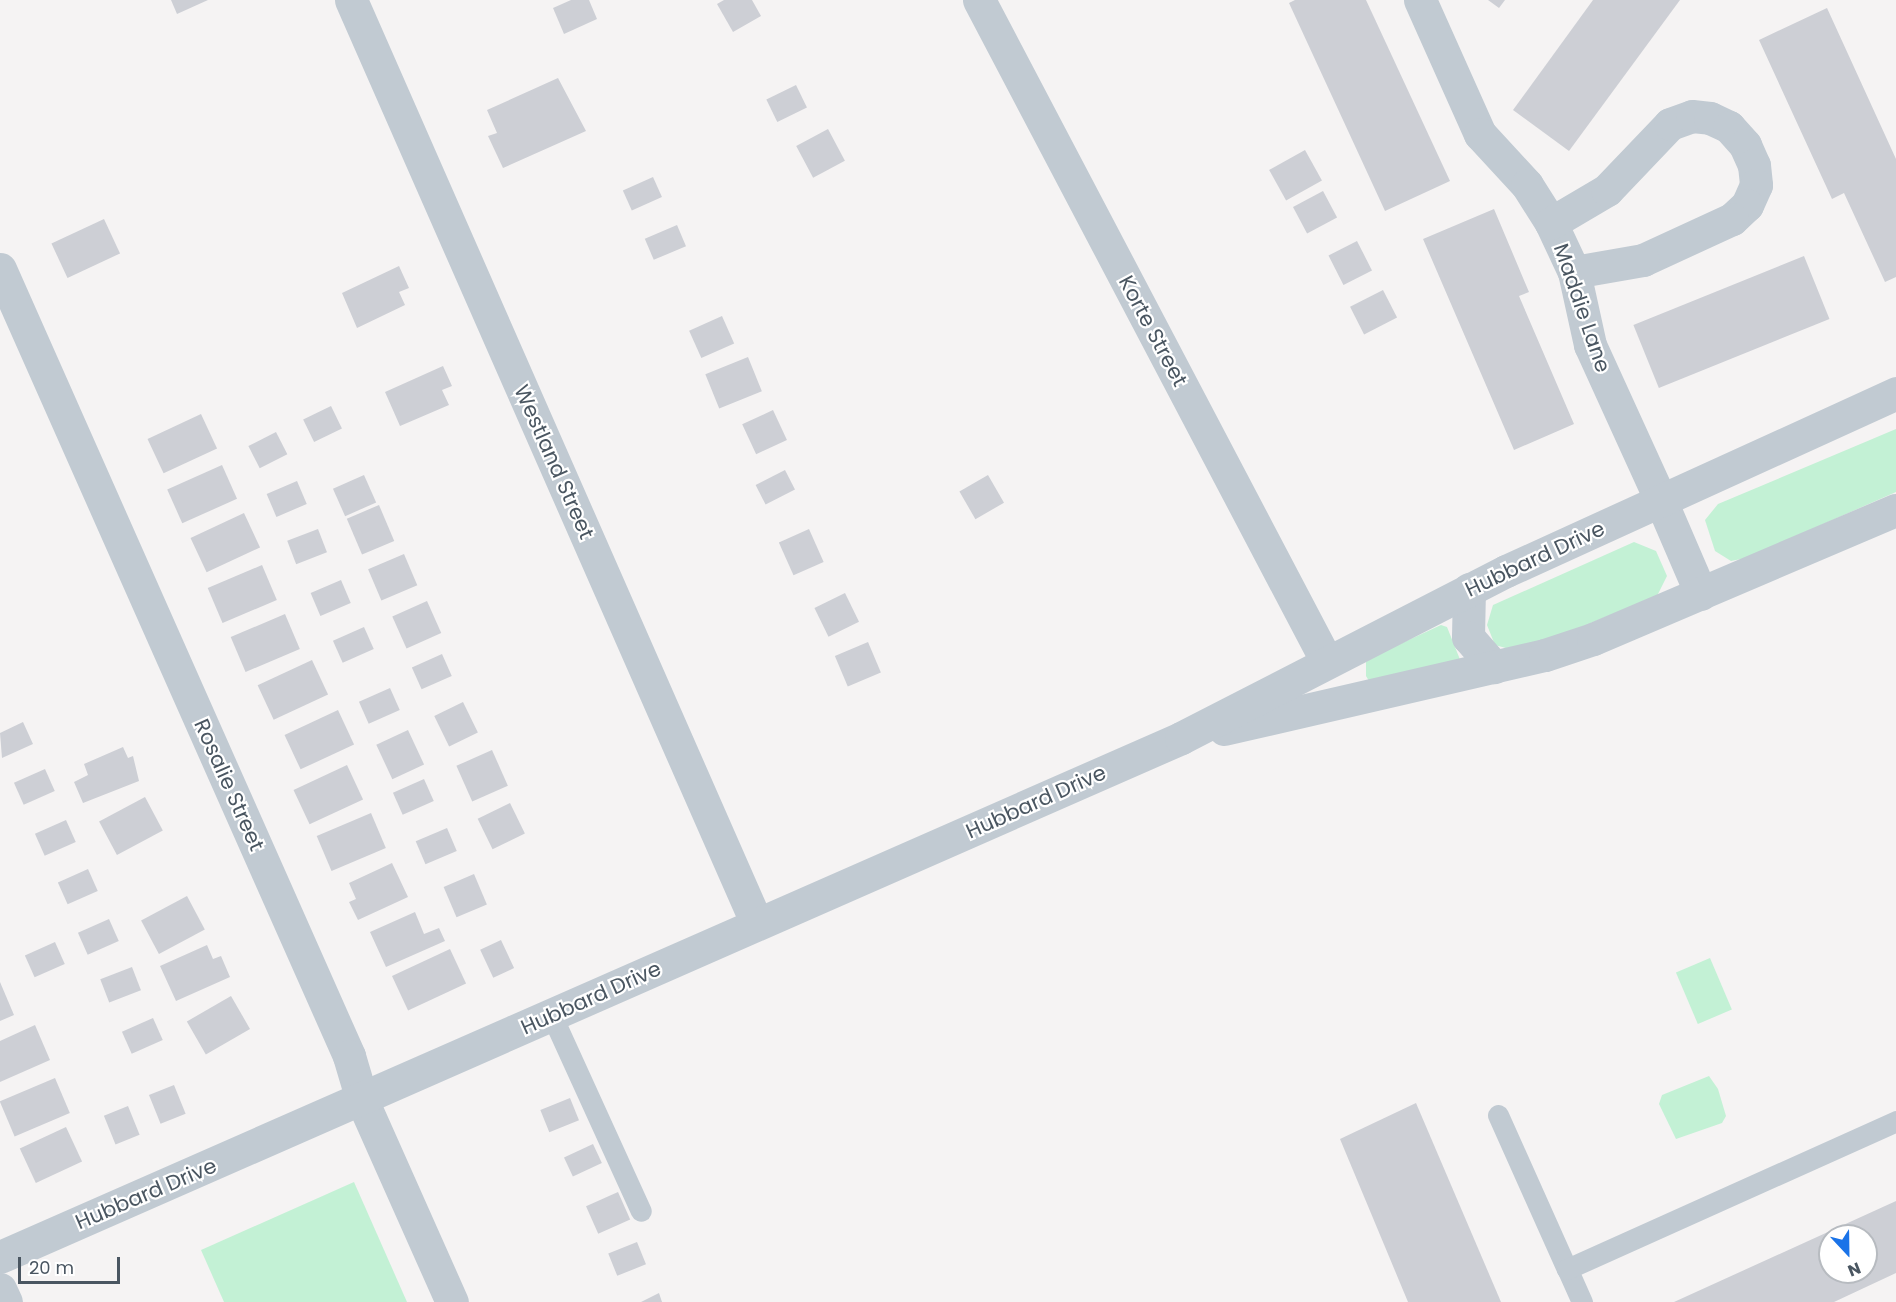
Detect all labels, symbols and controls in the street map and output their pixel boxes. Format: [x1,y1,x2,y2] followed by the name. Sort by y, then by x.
[1548,240,1616,376] street label: Maddie Lane
[1113,271,1193,391] street label: Korte Street
[509,381,599,543] street label: Westland Street
[1461,516,1609,602] street label: Hubbard Drive
[189,715,269,855] street label: Rosalie Street
[962,760,1110,844] street label: Hubbard Drive
[517,956,665,1040] street label: Hubbard Drive
[72,1153,220,1235] street label: Hubbard Drive
[1818,1224,1878,1284] north arrow
[21,1245,123,1283] scale bar
[29,1255,74,1280] text: 20 m
[1844,1256,1864,1282] text: N

